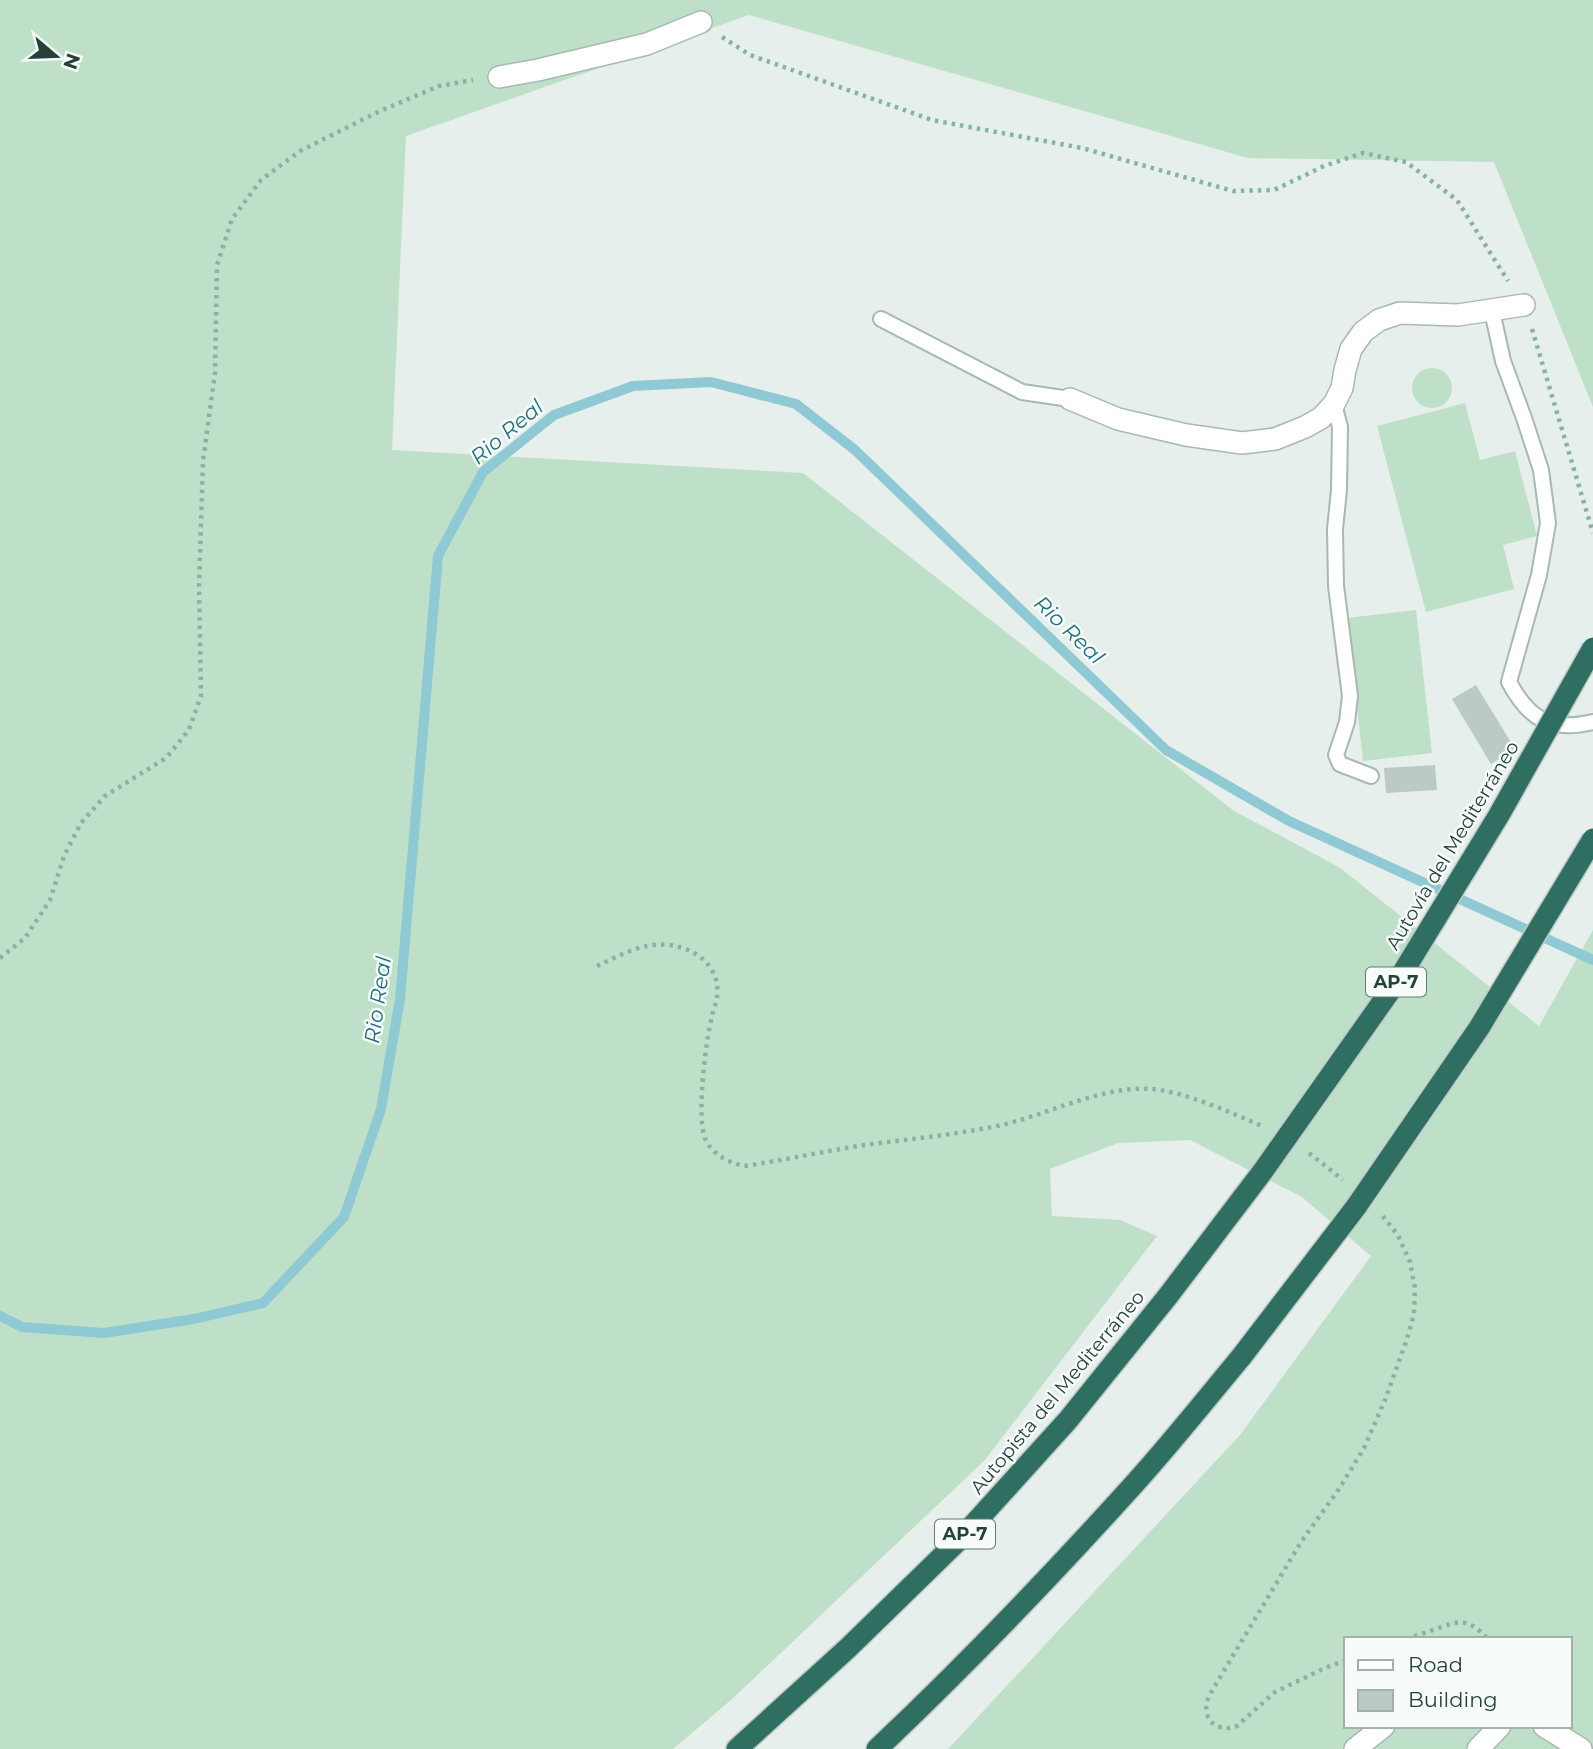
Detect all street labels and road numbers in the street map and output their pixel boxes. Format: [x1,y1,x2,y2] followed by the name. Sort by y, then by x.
[1381,737,1524,954] street label: Autovía del Mediterráneo
[1366,967,1426,996] road number: AP-7
[965,1286,1149,1499] street label: Autopista del Mediterráneo
[935,1520,995,1548] road number: AP-7

